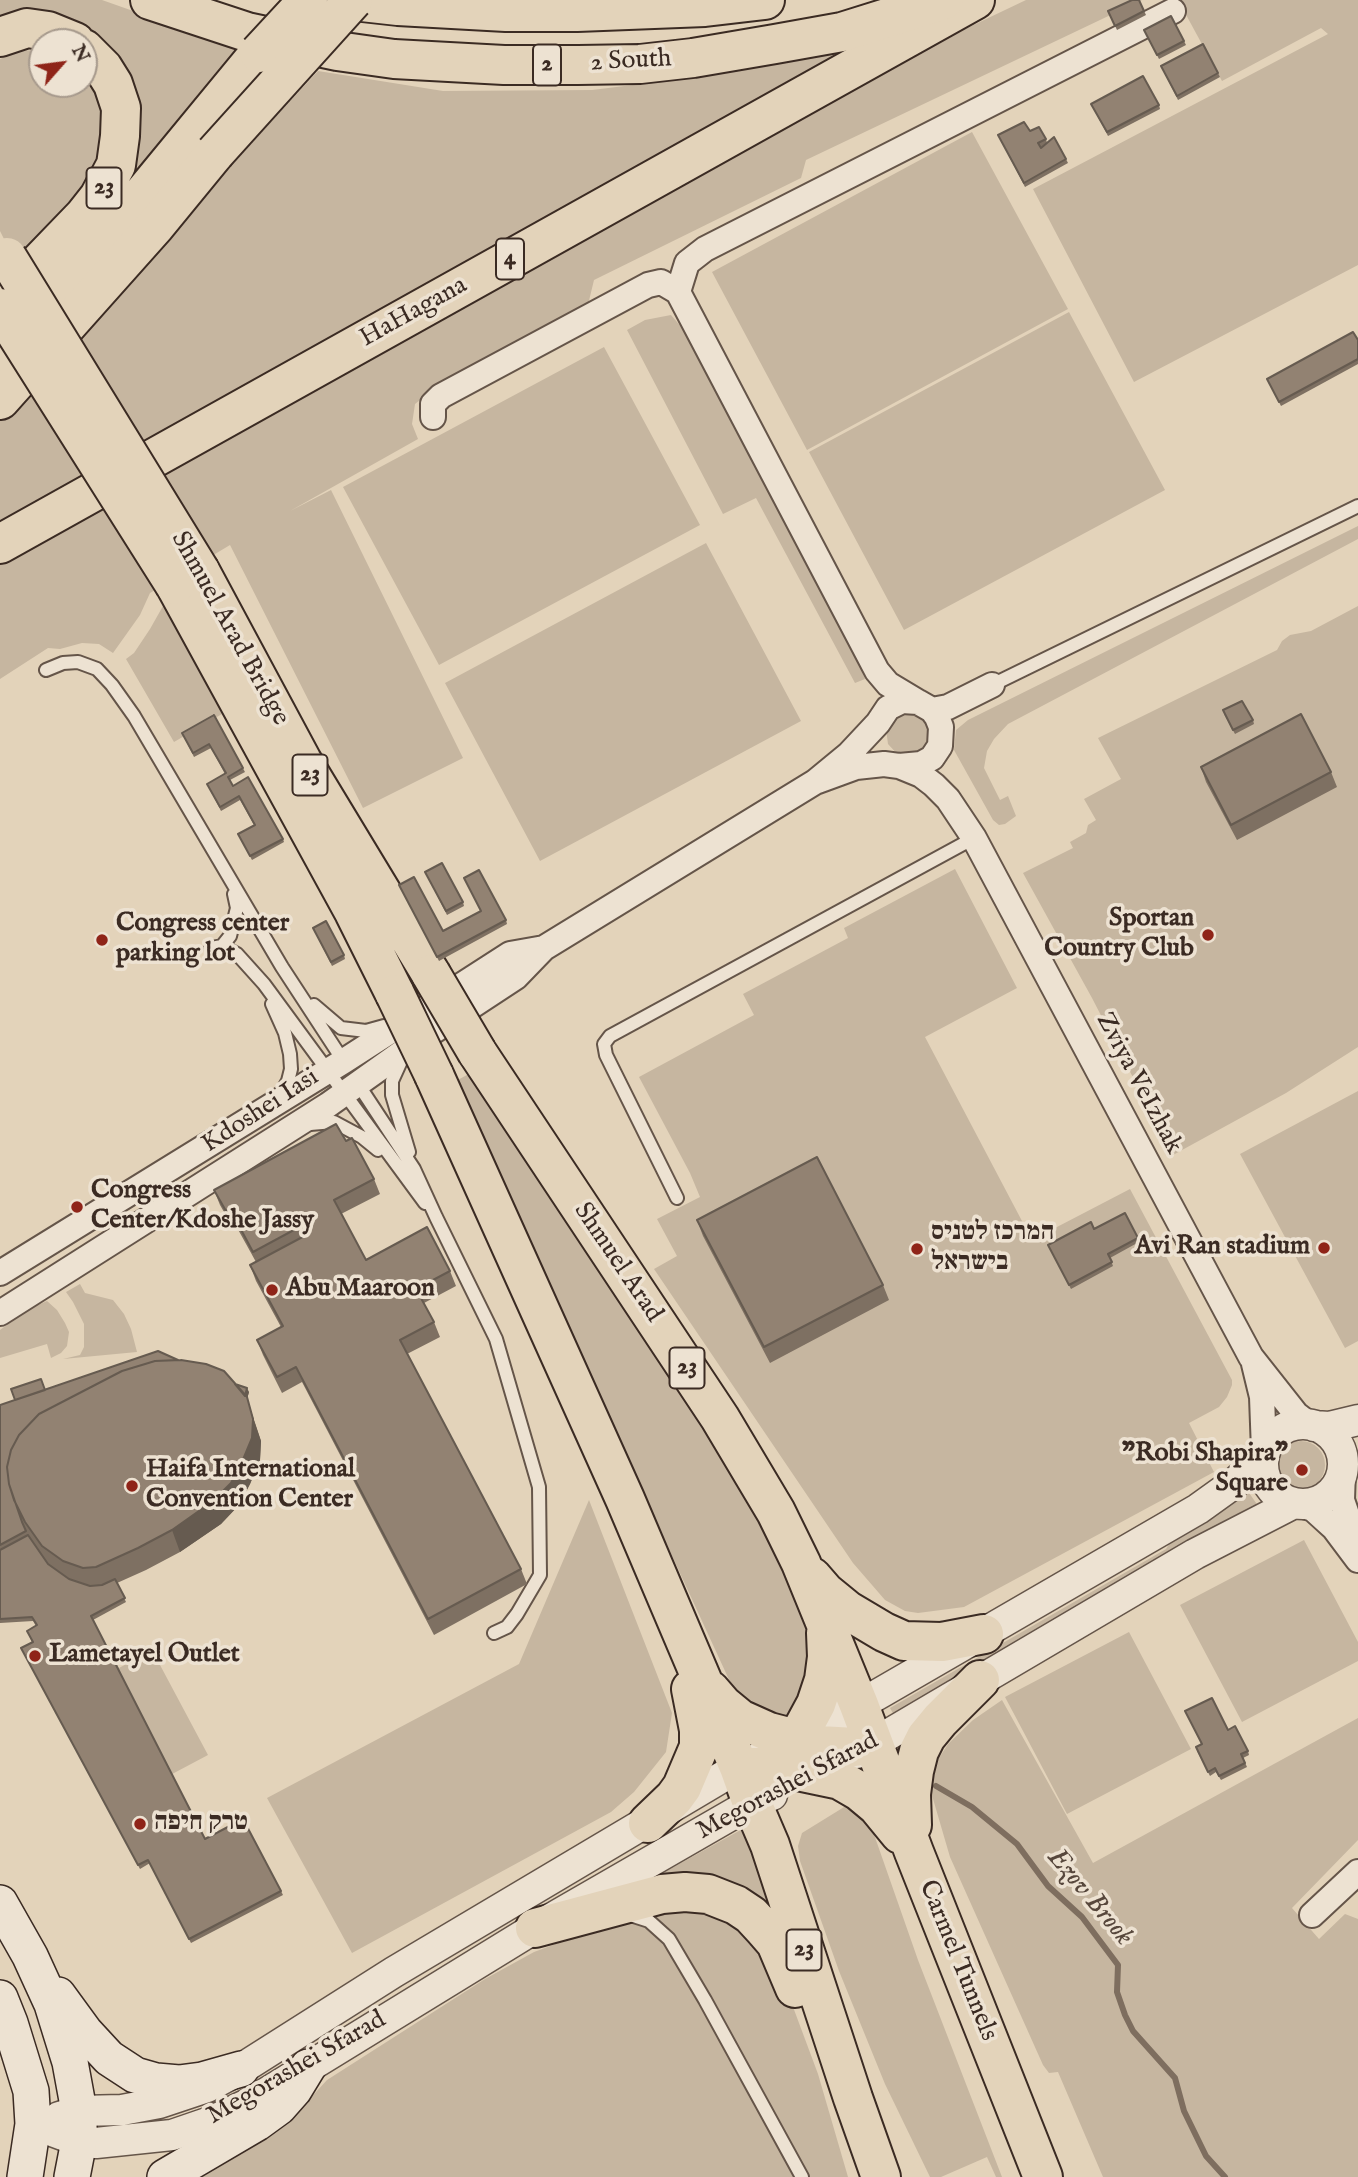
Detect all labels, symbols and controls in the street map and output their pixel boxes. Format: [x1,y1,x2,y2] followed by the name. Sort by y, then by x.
[28,28,98,98] north arrow
[65,41,94,67] text: N
[533,44,561,86] road number: 2
[590,44,672,80] street label: 2 South
[86,168,122,208] road number: 23
[496,238,524,280] road number: 4
[355,271,473,355] street label: HaHagana
[163,527,295,731] street label: Shmuel Arad Bridge
[292,754,328,796] road number: 23
[1044,904,1194,965] place label: Sportan Country Club
[116,909,289,970] place label: Congress center parking lot
[1200,927,1216,943] marker: Sportan Country Club
[94,932,110,948] marker: Congress center parking lot
[1088,1008,1188,1160] street label: Zviya VeIzhak
[197,1063,325,1161] street label: Kdoshei Iasi
[91,1176,314,1238] place label: Congress Center/Kdoshe Jassy
[566,1197,668,1329] street label: Shmuel Arad
[69,1199,85,1215] marker: Congress Center/Kdoshe Jassy
[931,1218,1054,1280] place label: המרכז לטניס בישראל
[1135,1232,1310,1264] place label: Avi Ran stadium
[1316,1240,1332,1256] marker: Avi Ran stadium
[909,1241,925,1257] marker: המרכז לטניס בישראל
[286,1274,435,1306] place label: Abu Maaroon
[264,1282,280,1298] marker: Abu Maaroon
[670,1348,704,1388] road number: 23
[1122,1439,1288,1500] place label: "Robi Shapira" Square
[146,1455,355,1516] place label: Haifa International Convention Center
[1294,1462,1310,1478] marker: "Robi Shapira" Square
[124,1478,140,1494] marker: Haifa International Convention Center
[49,1640,240,1672] place label: Lametayel Outlet
[27,1648,43,1664] marker: Lametayel Outlet
[692,1726,884,1848] street label: Megorashei Sfarad
[154,1808,248,1840] place label: טרק חיפה
[132,1816,148,1832] marker: טרק חיפה
[1039,1842,1139,1954] water label: Ezov Brook
[911,1876,1003,2046] street label: Carmel Tunnels
[786,1929,822,1970] road number: 23
[202,2005,392,2133] street label: Megorashei Sfarad

